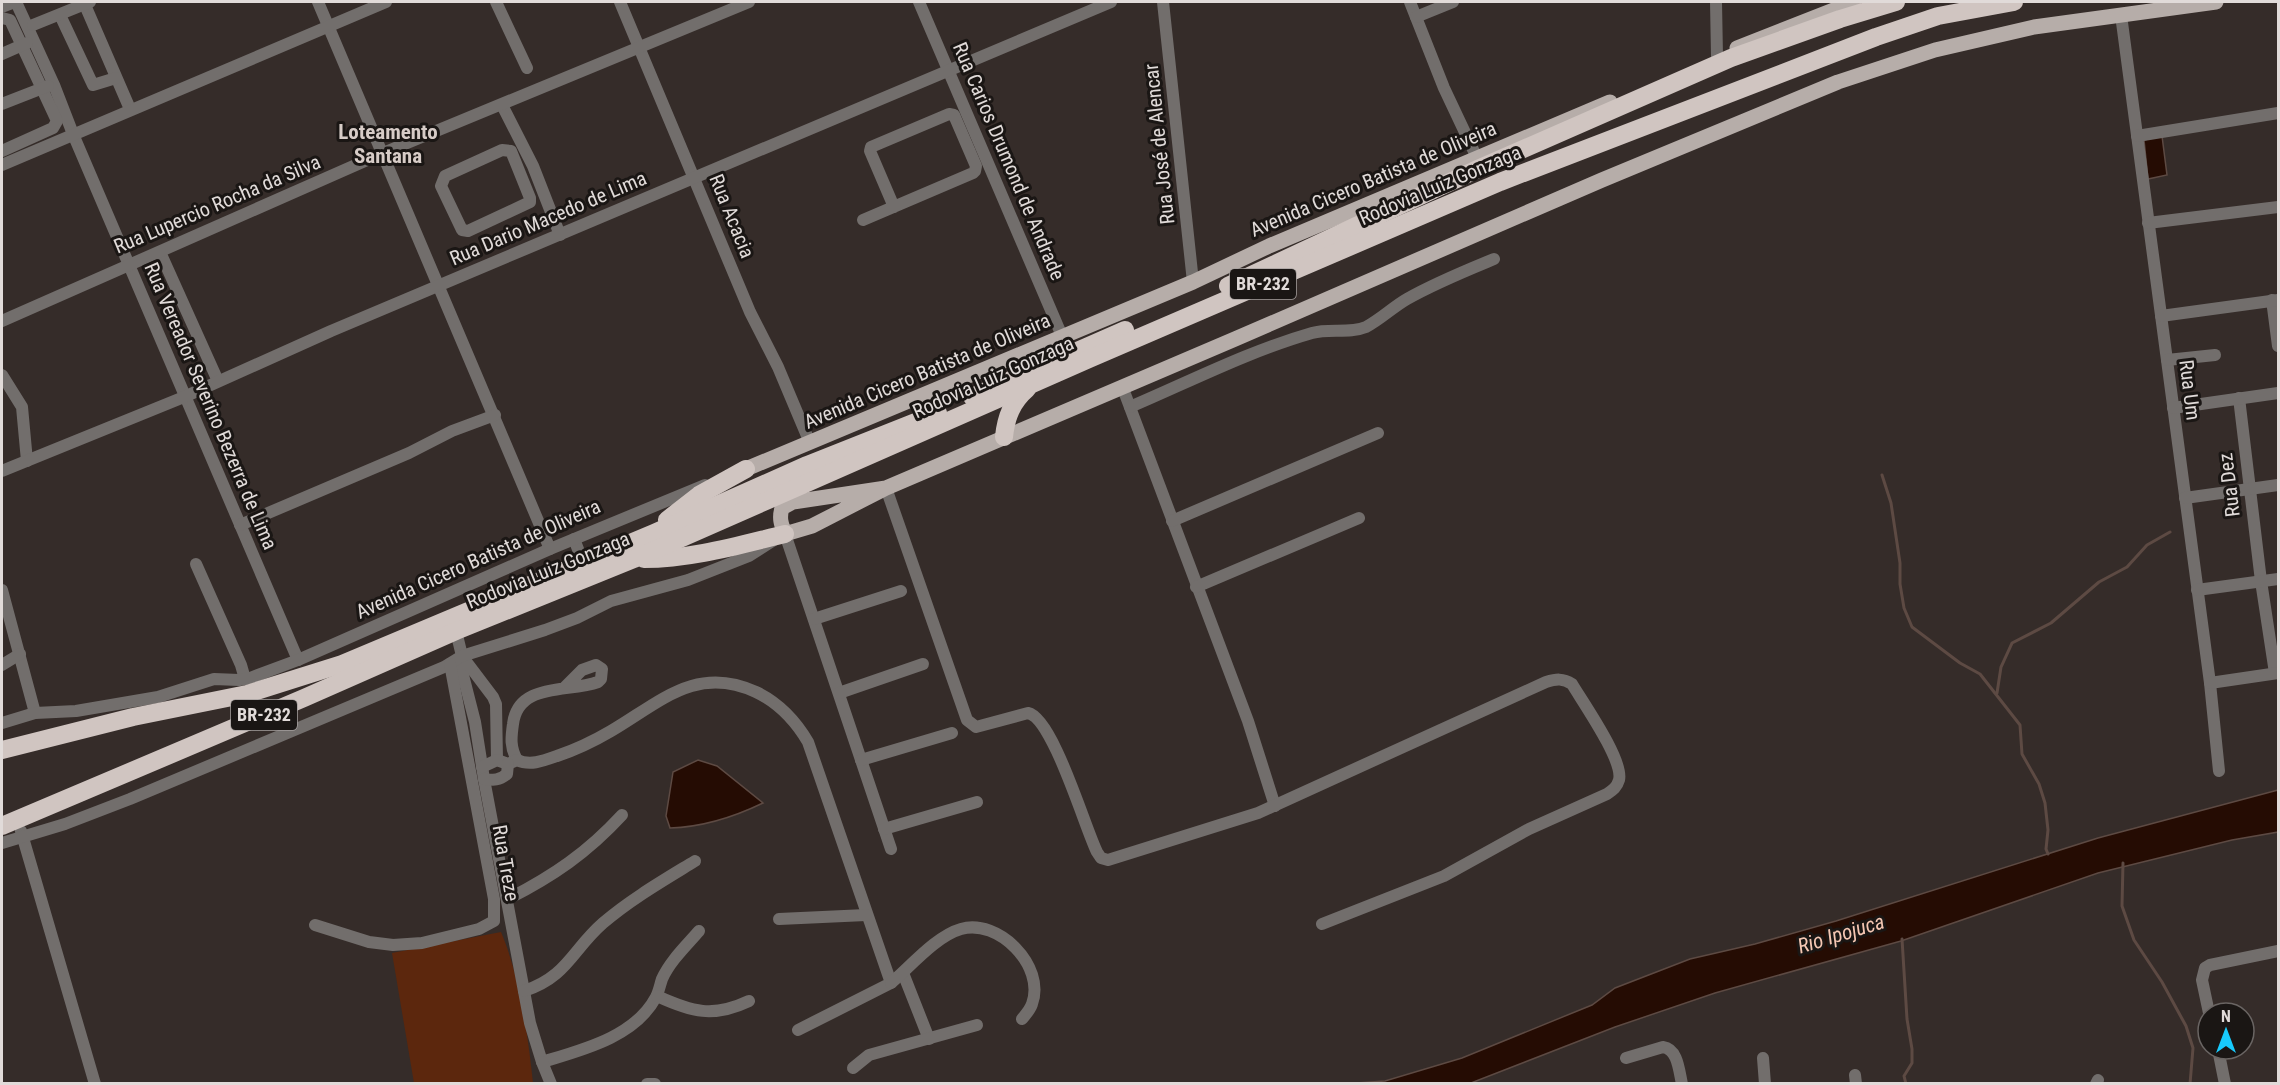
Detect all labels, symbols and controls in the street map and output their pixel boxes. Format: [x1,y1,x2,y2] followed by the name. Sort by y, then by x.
[948,39,1070,283] street label: Rua Carios Drumond de Andrade
[1139,63,1179,225] street label: Rua José de Alencar
[1246,116,1500,242] street label: Avenida Cicero Batista de Oliveira
[338,120,438,168] district label: Loteamento Santana
[1355,140,1525,230] street label: Rodovia Luiz Gonzaga
[110,150,324,258] street label: Rua Lupercio Rocha da Silva
[446,166,650,270] street label: Rua Dario Macedo de Lima
[704,171,760,261] street label: Rua Acacia
[140,259,282,553] street label: Rua Vereador Severino Bezerra de Lima
[1230,269,1296,299] road number: BR-232
[800,308,1054,434] street label: Avenida Cicero Batista de Oliveira
[909,331,1077,423] street label: Rodovia Luiz Gonzaga
[2174,358,2206,422] street label: Rua Um
[2213,452,2245,518] street label: Rua Dez
[352,494,604,624] street label: Avenida Cicero Batista de Oliveira
[463,526,633,614] street label: Rodovia Luiz Gonzaga
[231,700,297,730] road number: BR-232
[487,823,525,903] street label: Rua Treze
[1795,909,1887,959] water label: Rio Ipojuca
[2196,1001,2256,1061] north arrow
[2221,1007,2231,1026] text: N

